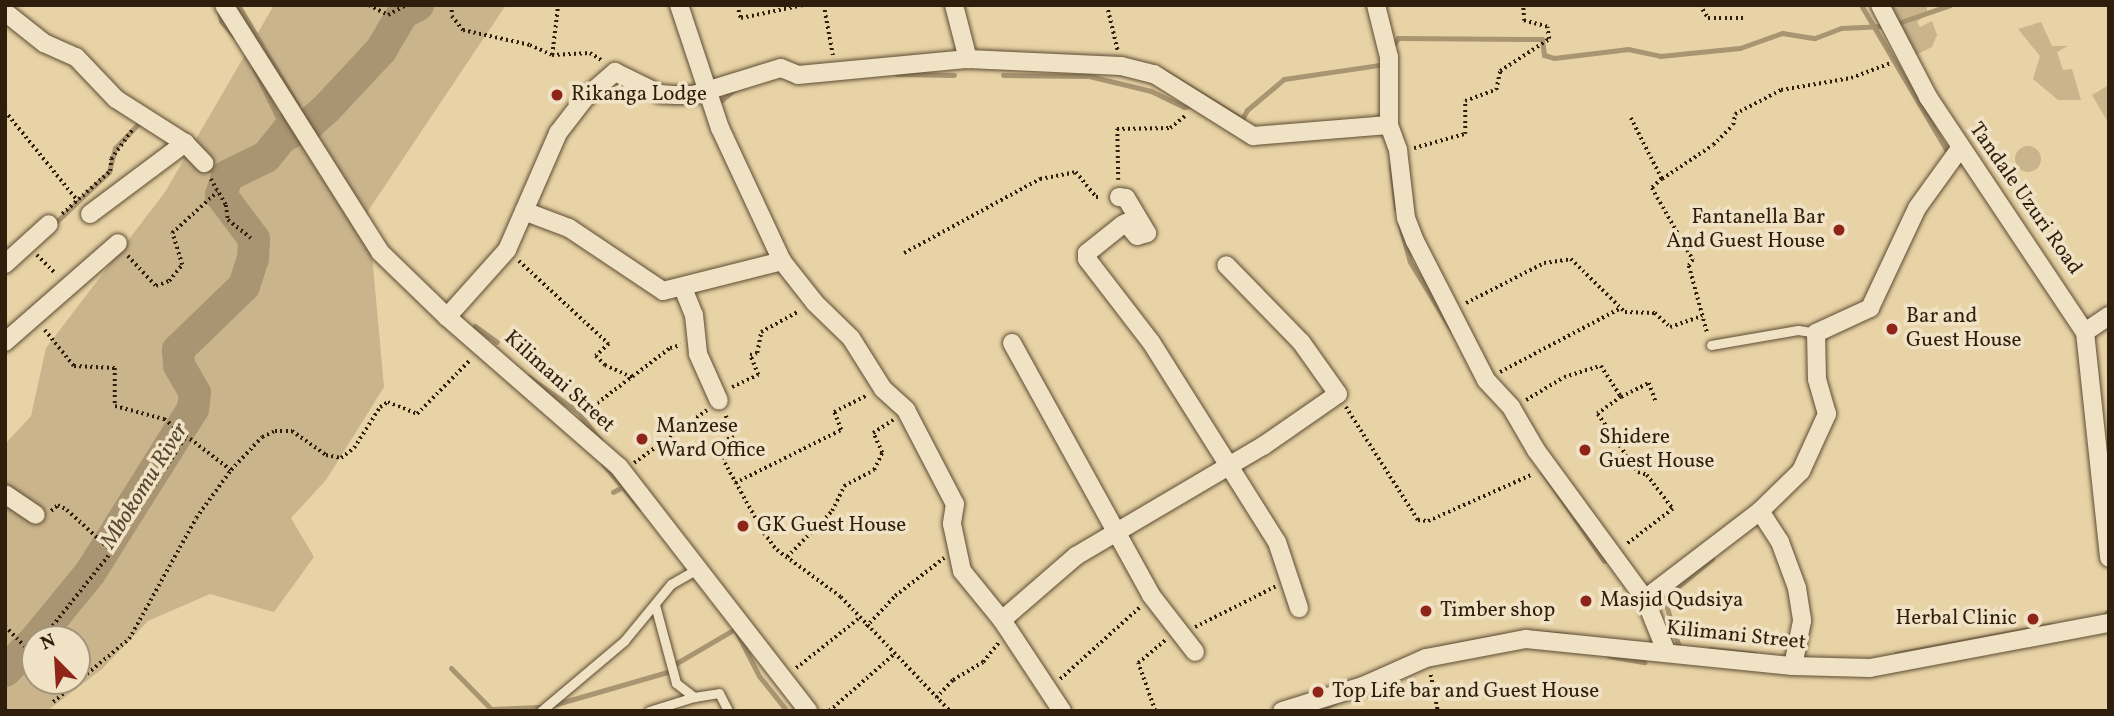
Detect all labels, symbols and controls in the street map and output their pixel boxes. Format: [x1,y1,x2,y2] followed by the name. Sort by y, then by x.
[571,82,707,108] place label: Rikanga Lodge
[549,87,565,103] marker: Rikanga Lodge
[1963,118,2087,280] street label: Tandale Uzuri Road
[1666,205,1825,255] place label: Fantanella Bar And Guest House
[1831,222,1847,238] marker: Fantanella Bar And Guest House
[1906,304,2021,354] place label: Bar and Guest House
[1884,321,1900,337] marker: Bar and Guest House
[498,326,620,438] street label: Kilimani Street
[656,414,766,464] place label: Manzese Ward Office
[95,418,195,554] water label: Mbokomu River
[1599,425,1714,475] place label: Shidere Guest House
[634,431,650,447] marker: Manzese Ward Office
[1577,442,1593,458] marker: Shidere Guest House
[757,513,906,539] place label: GK Guest House
[735,518,751,534] marker: GK Guest House
[1600,588,1743,614] place label: Masjid Qudsiya
[1578,593,1594,609] marker: Masjid Qudsiya
[1440,598,1555,624] place label: Timber shop
[1418,603,1434,619] marker: Timber shop
[1895,606,2017,632] place label: Herbal Clinic
[2023,609,2043,629] marker: Herbal Clinic
[1665,616,1807,656] street label: Kilimani Street
[21,625,91,695] north arrow
[37,628,60,657] text: N
[1332,679,1599,705] place label: Top Life bar and Guest House
[1310,684,1326,700] marker: Top Life bar and Guest House

